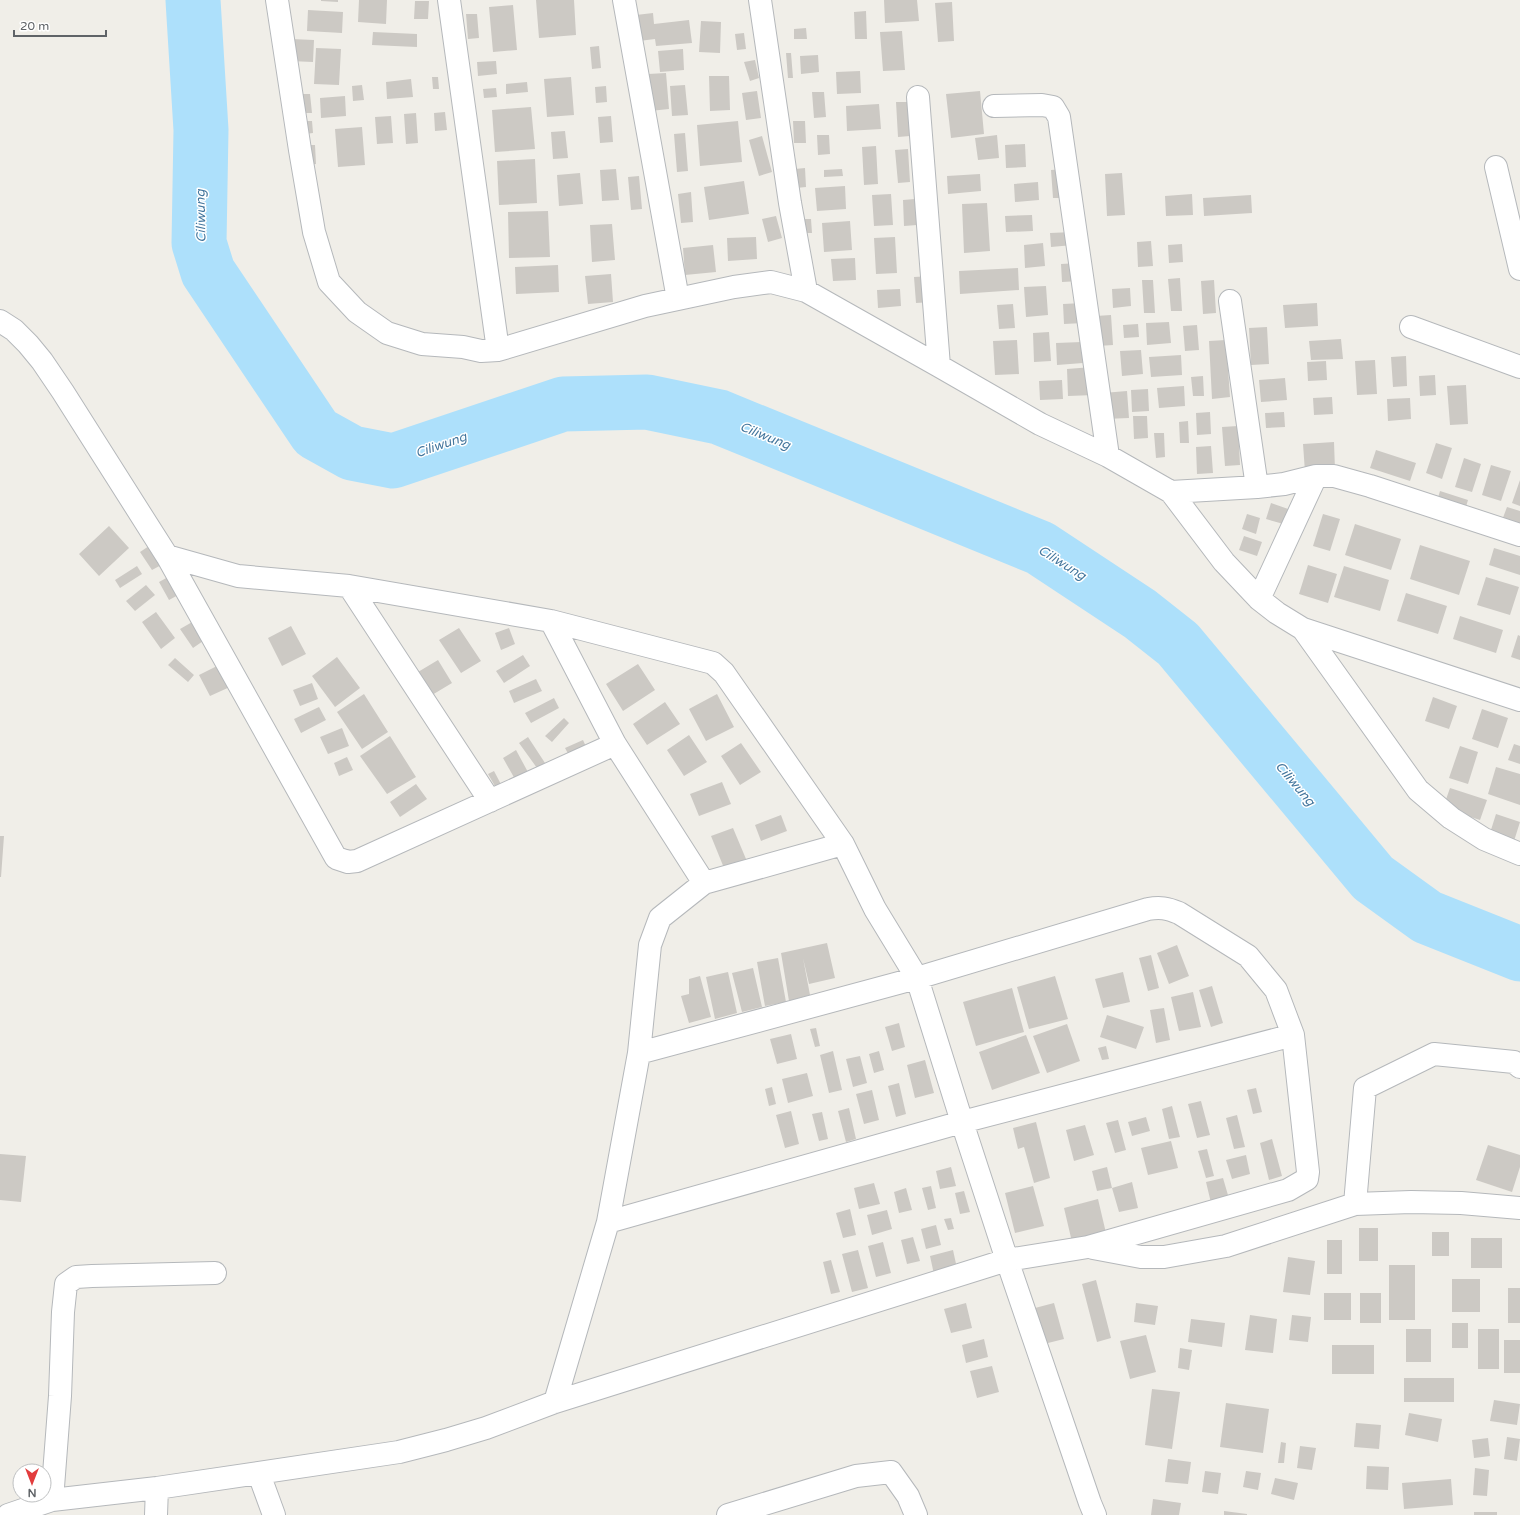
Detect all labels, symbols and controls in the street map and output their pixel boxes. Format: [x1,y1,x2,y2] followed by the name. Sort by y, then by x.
[14,12,106,38] scale bar
[20,19,49,33] text: 20 m
[193,189,209,243] water label: Ciliwung
[737,419,793,454] water label: Ciliwung
[413,429,469,461] water label: Ciliwung
[1035,542,1089,584] water label: Ciliwung
[1272,759,1319,810] water label: Ciliwung
[12,1463,52,1503] north arrow
[28,1486,36,1499] text: N

